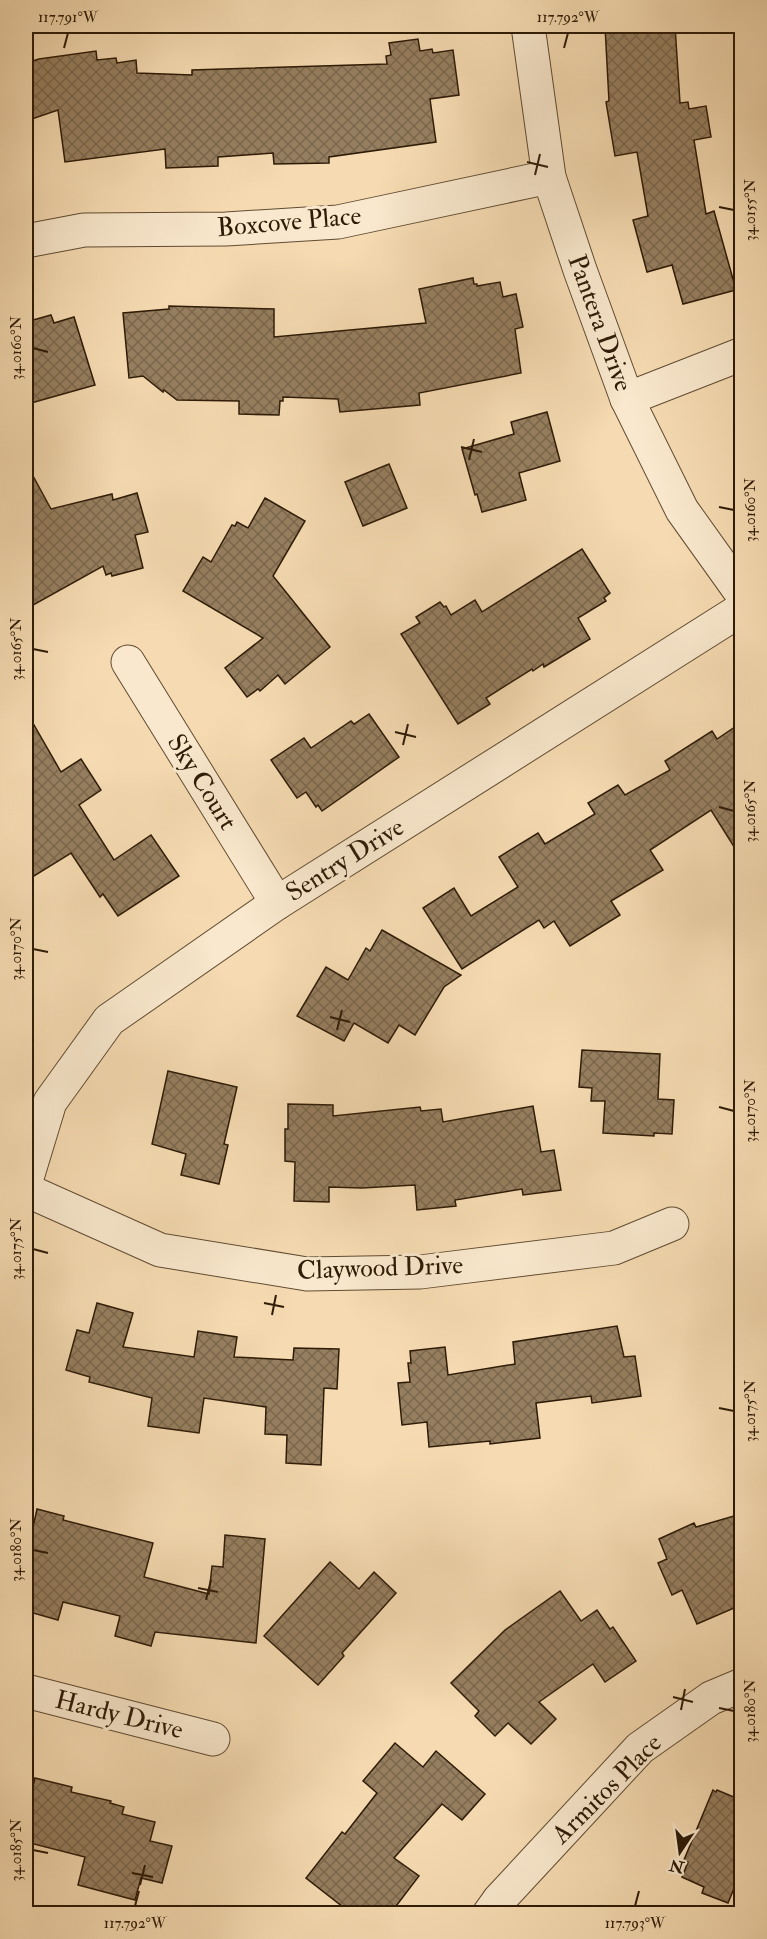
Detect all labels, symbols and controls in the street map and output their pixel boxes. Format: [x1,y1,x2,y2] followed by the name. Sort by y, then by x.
[38,8,99,27] text: 117.791°W
[537,8,600,27] text: 117.792°W
[741,179,760,241] text: 34.0155°N
[216,200,363,244] street label: Boxcove Place
[560,250,640,396] street label: Pantera Drive
[7,315,26,380] text: 34.0160°N
[741,477,760,542] text: 34.0160°N
[7,617,26,680] text: 34.0165°N
[160,728,244,836] street label: Sky Court
[741,779,760,842] text: 34.0165°N
[280,811,410,909] street label: Sentry Drive
[7,917,26,981] text: 34.0170°N
[741,1079,760,1143] text: 34.0170°N
[7,1217,26,1280] text: 34.0175°N
[296,1249,464,1287] street label: Claywood Drive
[741,1379,760,1442] text: 34.0175°N
[7,1518,26,1582] text: 34.0180°N
[741,1679,760,1743] text: 34.0180°N
[52,1684,186,1746] street label: Hardy Drive
[545,1727,669,1851] street label: Armitos Place
[7,1818,26,1881] text: 34.0185°N
[650,1822,710,1882] north arrow
[667,1854,687,1877] text: N
[104,1914,167,1933] text: 117.792°W
[605,1914,666,1933] text: 117.793°W

